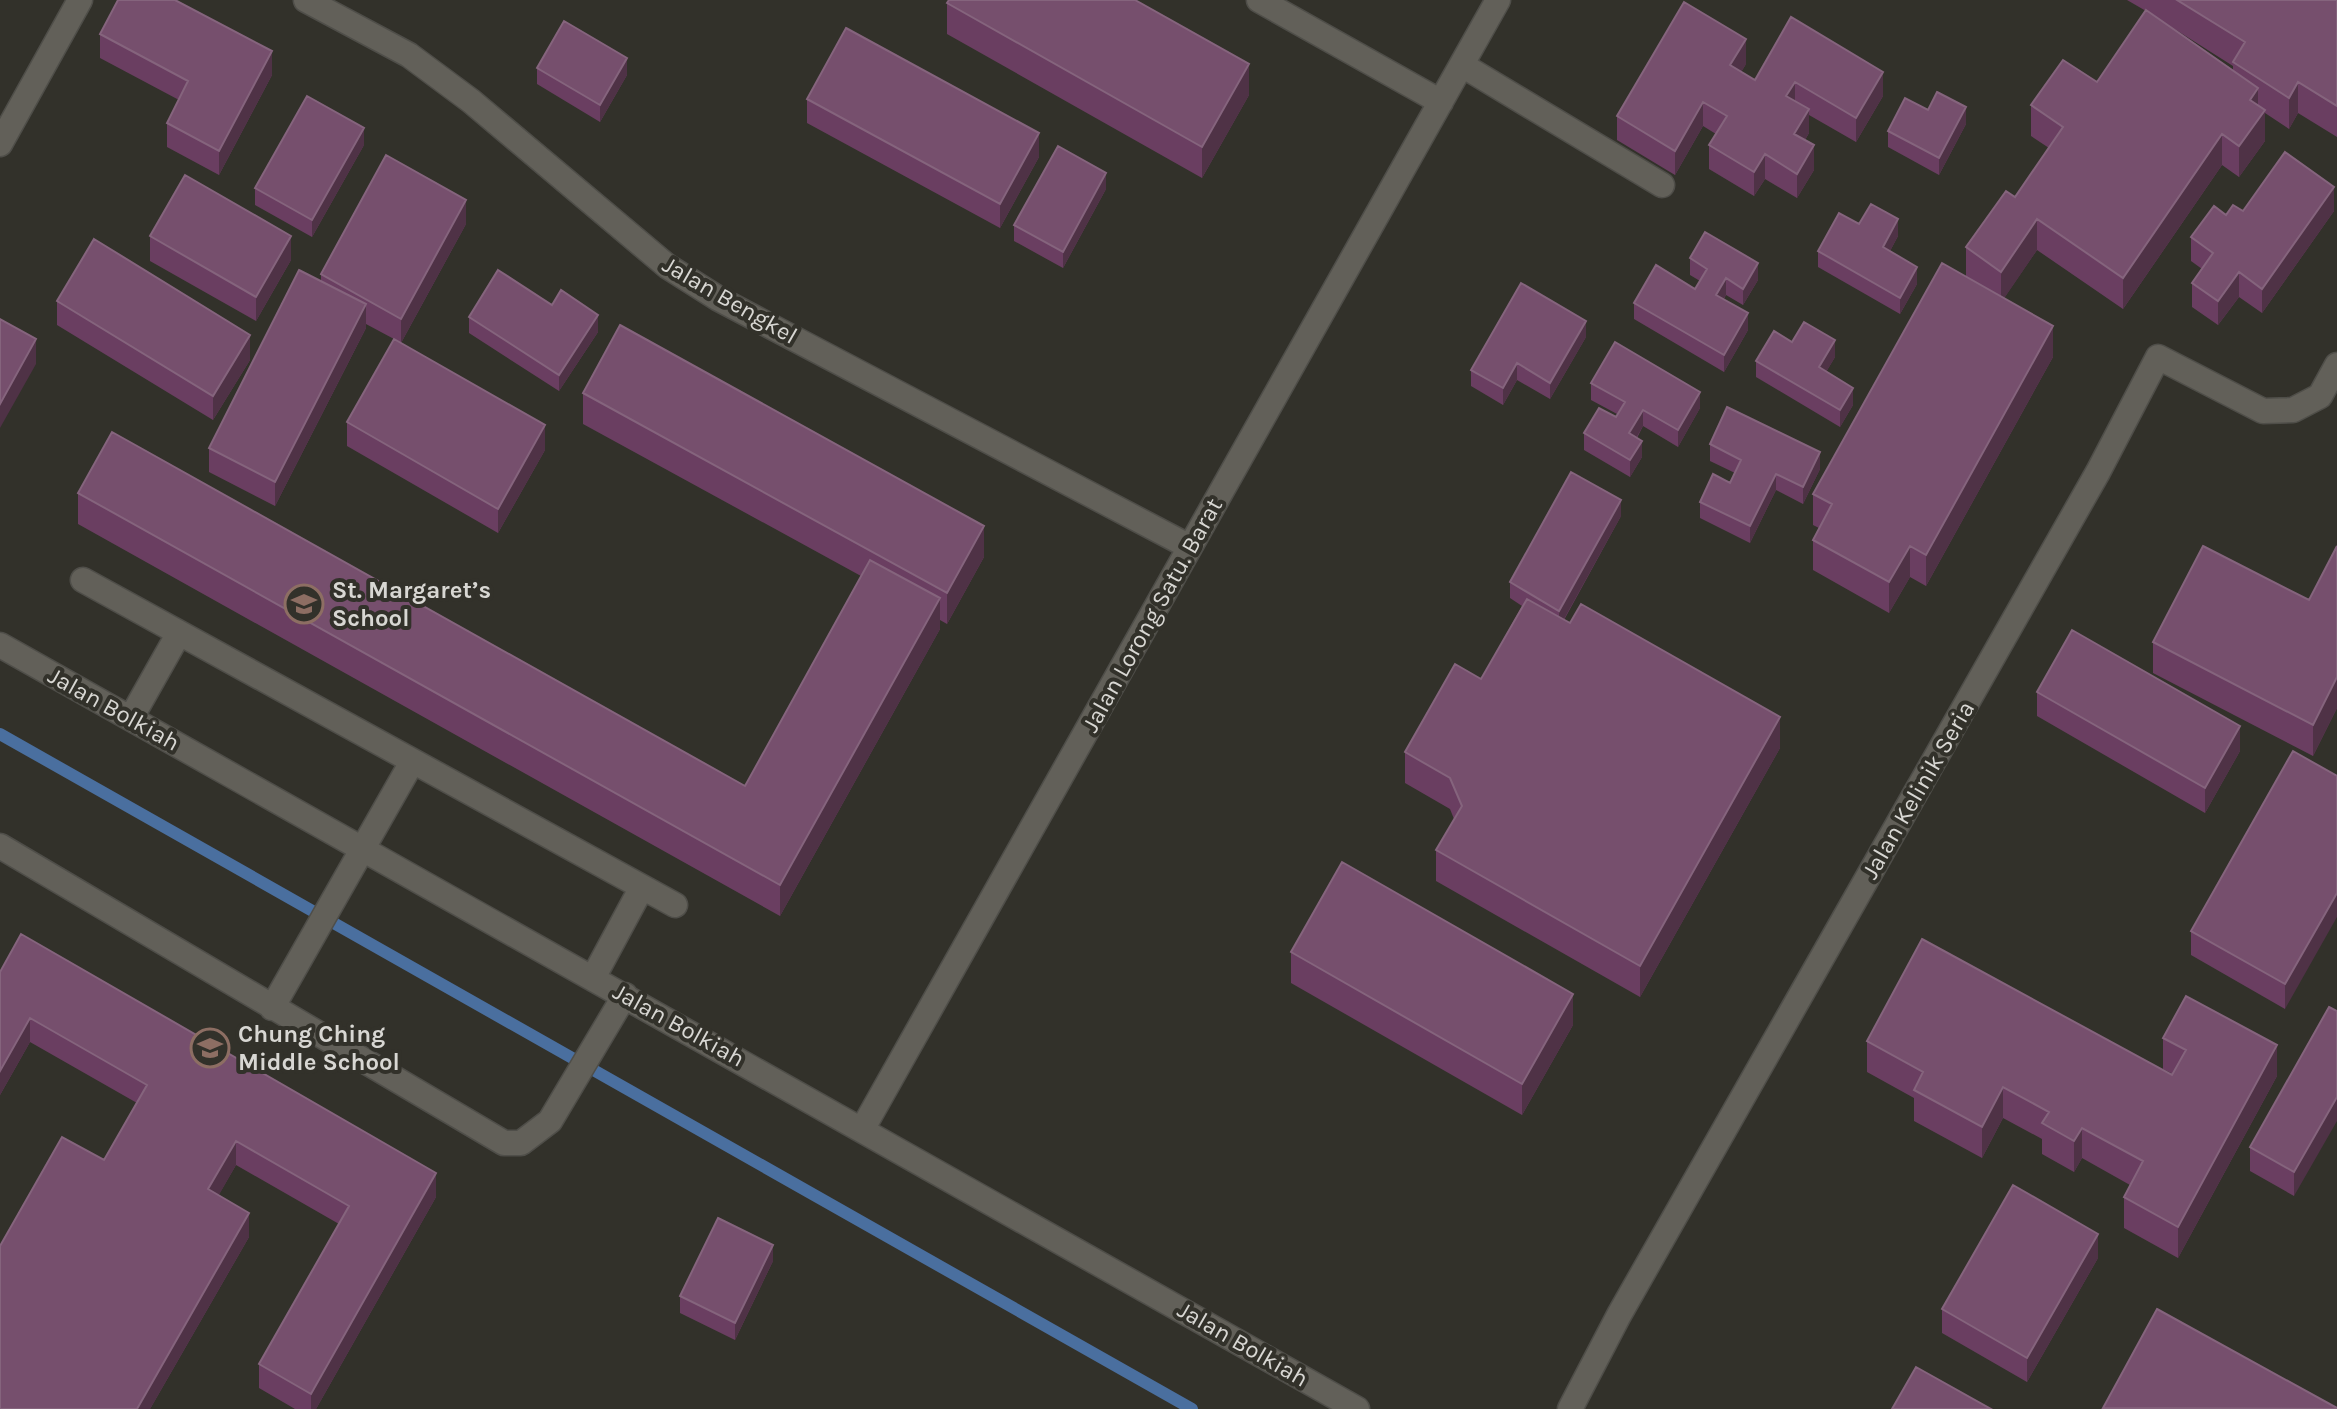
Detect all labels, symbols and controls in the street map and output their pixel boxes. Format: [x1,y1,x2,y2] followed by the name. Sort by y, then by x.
[658,250,802,350] street label: Jalan Bengkel
[1076,493,1228,737] street label: Jalan Lorong Satu. Barat
[332,576,491,632] place label: St. Margaret’s School
[283,583,325,625] school or university icon: St. Margaret’s School
[43,661,185,757] street label: Jalan Bolkiah
[1856,696,1980,884] street label: Jalan Kelinik Seria
[608,977,750,1073] street label: Jalan Bolkiah
[238,1020,400,1076] place label: Chung Ching Middle School
[189,1027,231,1069] school or university icon: Chung Ching Middle School
[1173,1295,1313,1393] street label: Jalan Bolkiah

